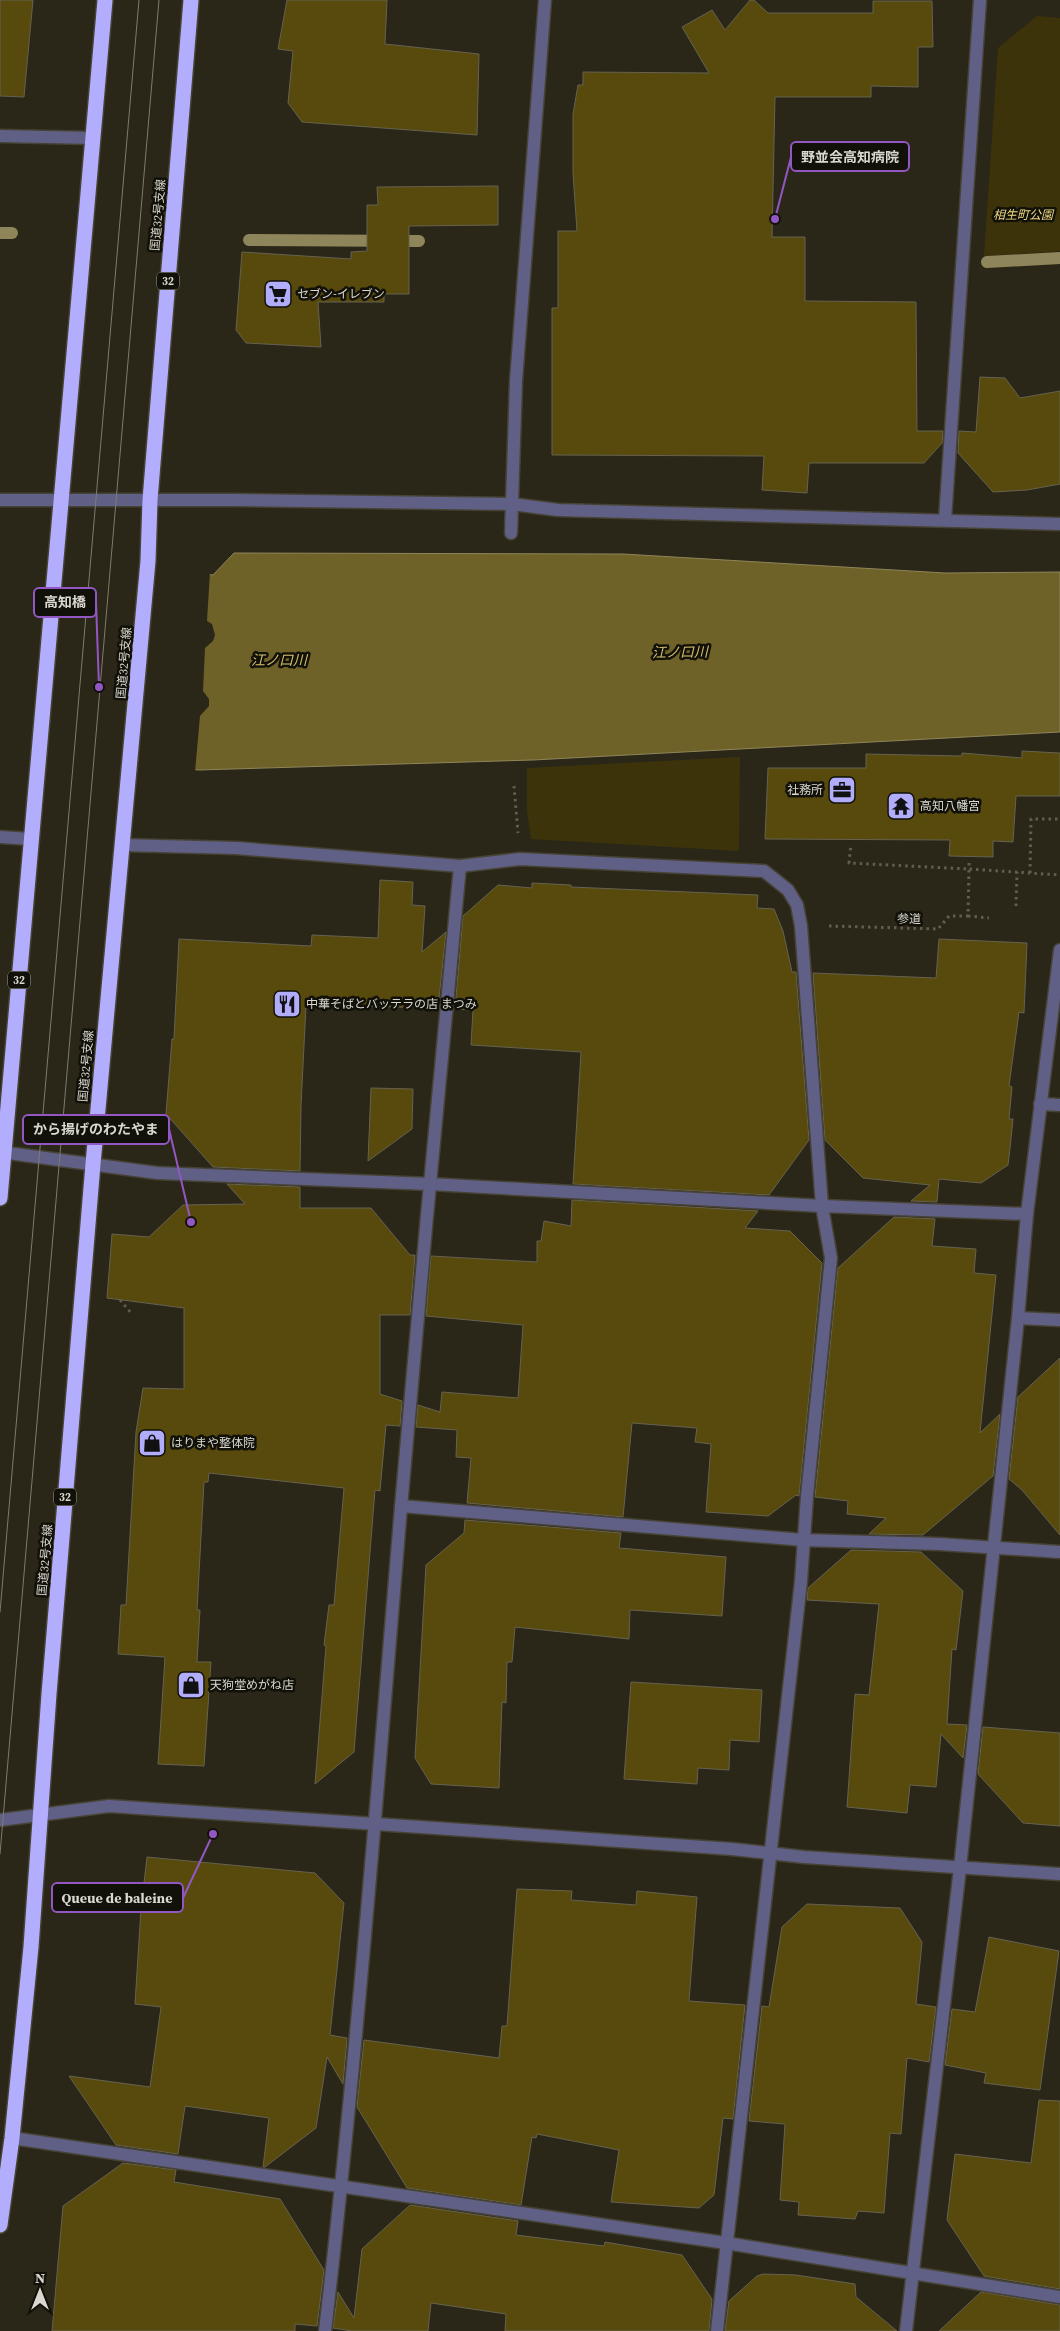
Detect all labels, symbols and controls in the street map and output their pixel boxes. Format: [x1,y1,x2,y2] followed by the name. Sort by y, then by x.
[791,142,909,171] callout: 野並会高知病院
[801,147,899,167] text: 野並会高知病院
[147,178,169,252] street label: 国道32号支線
[993,207,1055,223] park label: 相生町公園
[157,272,179,290] road number: 32
[263,279,293,309] supermarket icon: セブン-イレブン
[297,286,385,302] place label: セブン-イレブン
[34,588,96,617] callout: 高知橋
[44,592,86,612] text: 高知橋
[113,626,135,700] street label: 国道32号支線
[652,641,710,662] water label: 江ノ口川
[251,650,309,670] water label: 江ノ口川
[827,775,857,805] office icon: 社務所
[787,782,823,798] place label: 社務所
[886,791,916,821] temple icon: 高知八幡宮
[920,798,980,814] place label: 高知八幡宮
[897,911,921,927] street label: 参道
[8,972,30,988] road number: 32
[272,989,302,1019] restaurant icon: 中華そばとバッテラの店 まつみ
[306,996,477,1012] place label: 中華そばとバッテラの店 まつみ
[75,1029,97,1103] street label: 国道32号支線
[23,1115,169,1144] callout: から揚げのわたやま
[33,1119,159,1139] text: から揚げのわたやま
[137,1428,167,1458] shop icon: はりまや整体院
[171,1435,255,1451] place label: はりまや整体院
[54,1488,76,1505] road number: 32
[34,1523,56,1597] street label: 国道32号支線
[176,1670,206,1700] shop icon: 天狗堂めがね店
[210,1677,294,1693] place label: 天狗堂めがね店
[52,1883,183,1912] callout: Queue de baleine
[62,1888,172,1908] text: Queue de baleine
[15,2266,65,2316] north arrow
[35,2268,45,2288] text: N

